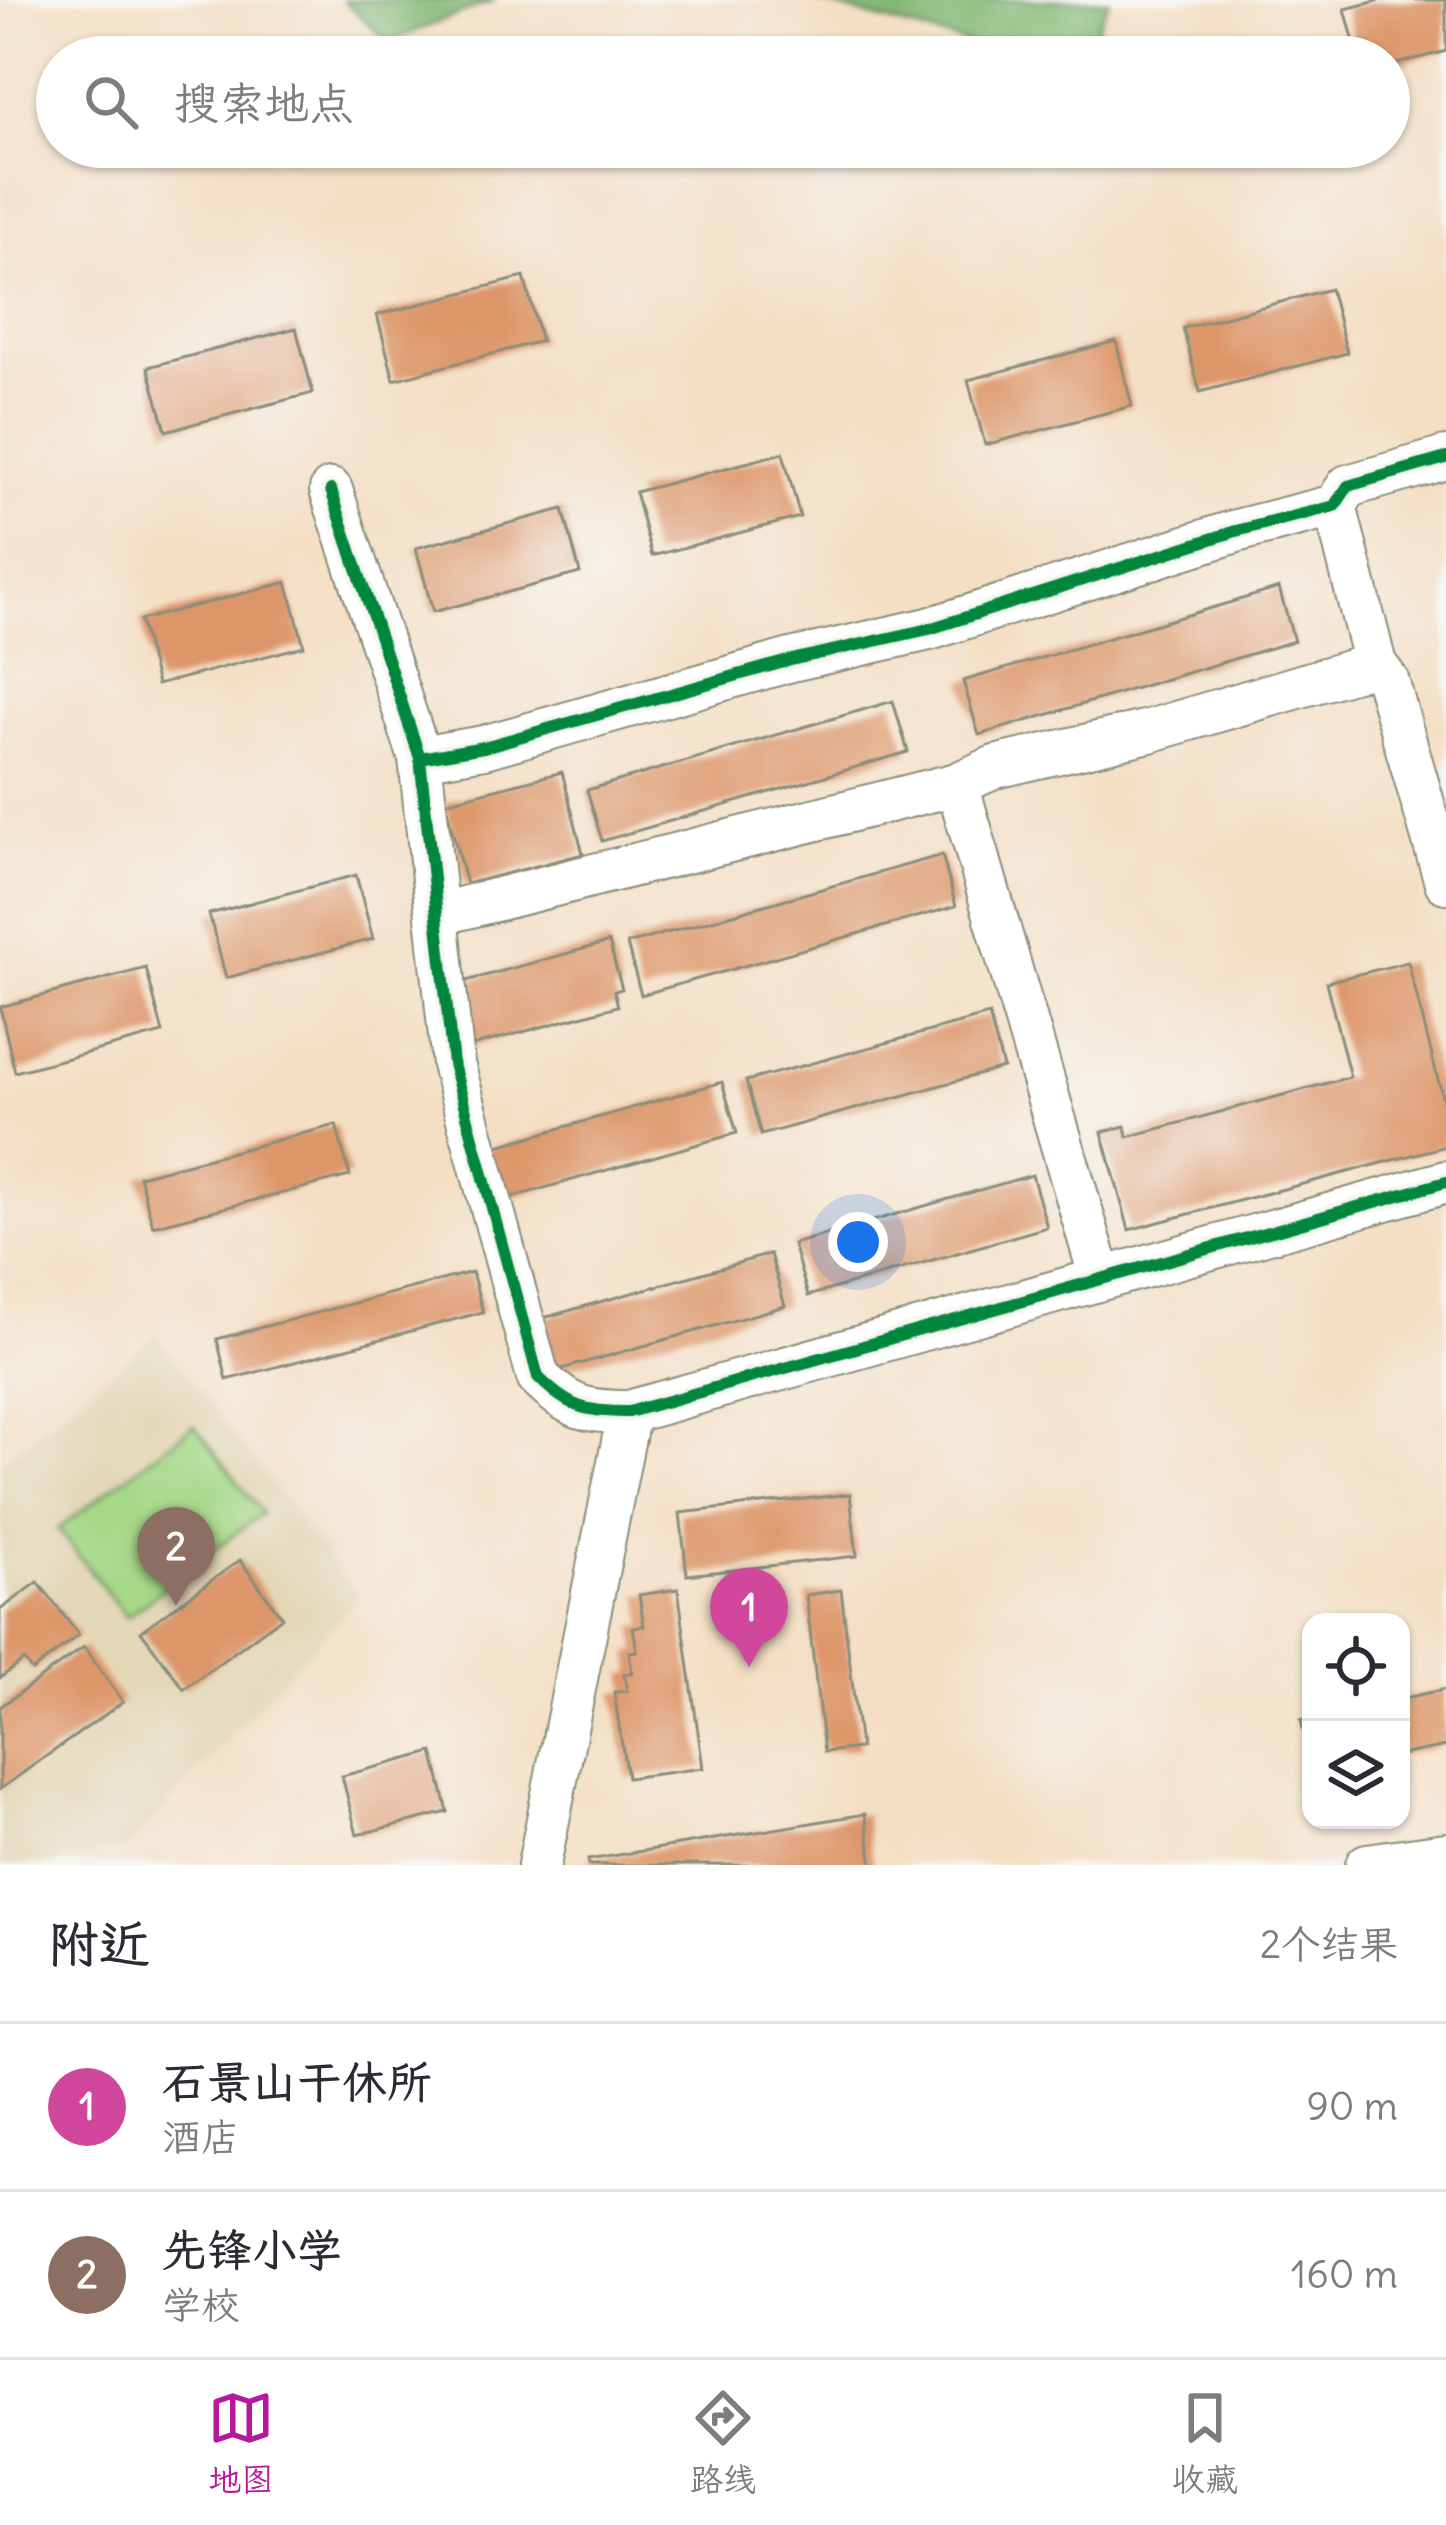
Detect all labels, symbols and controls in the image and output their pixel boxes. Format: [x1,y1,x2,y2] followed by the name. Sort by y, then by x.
[36,36,1410,168] search box
[78,69,144,135] icon: search
[174,75,354,131] text: 搜索地点
[828,1212,888,1272] your location
[137,1507,215,1606] pin: 2
[710,1568,788,1667] pin: 1
[1302,1613,1410,1829] map controls
[1302,1613,1410,1721] button: locate
[1302,1721,1410,1829] button: layers
[48,1912,150,1976] text: 附近
[1260,1920,1398,1969] text: 2个结果
[162,2054,432,2110] text: 石景山干休所
[79,2082,95,2131] text: 1
[1306,2082,1398,2131] text: 90 m
[162,2113,240,2162] text: 酒店
[162,2222,342,2278] text: 先锋小学
[76,2250,98,2299] text: 2
[1291,2250,1398,2299] text: 160 m
[162,2281,240,2330] text: 学校
[208,2385,274,2500] tab: 地图
[690,2385,756,2500] tab: 路线
[1172,2385,1238,2500] tab: 收藏

